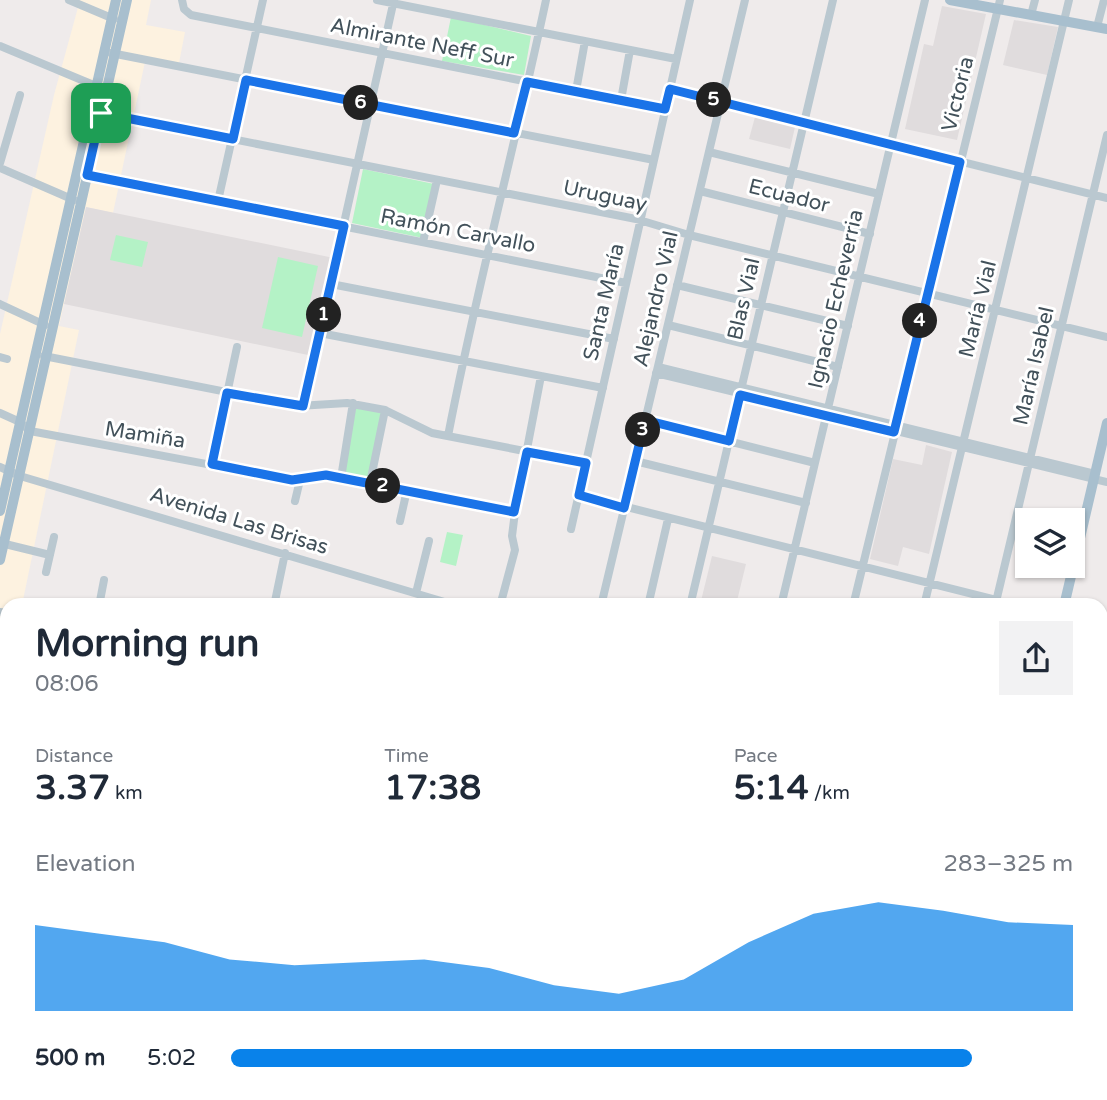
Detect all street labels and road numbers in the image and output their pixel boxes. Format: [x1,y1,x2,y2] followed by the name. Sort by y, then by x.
[328,13,516,73] street label: Almirante Neff Sur
[937,54,979,134] street label: Victoria
[746,174,832,218] street label: Ecuador
[561,175,649,217] street label: Uruguay
[378,204,538,258] street label: Ramón Carvallo
[803,207,869,391] street label: Ignacio Echeverria
[628,229,684,369] street label: Alejandro Vial
[578,241,630,363] street label: Santa María
[722,255,766,343] street label: Blas Vial
[954,258,1002,360] street label: María Vial
[1008,304,1060,428] street label: María Isabel
[103,416,187,454] street label: Mamiña
[147,482,331,560] street label: Avenida Las Brisas

